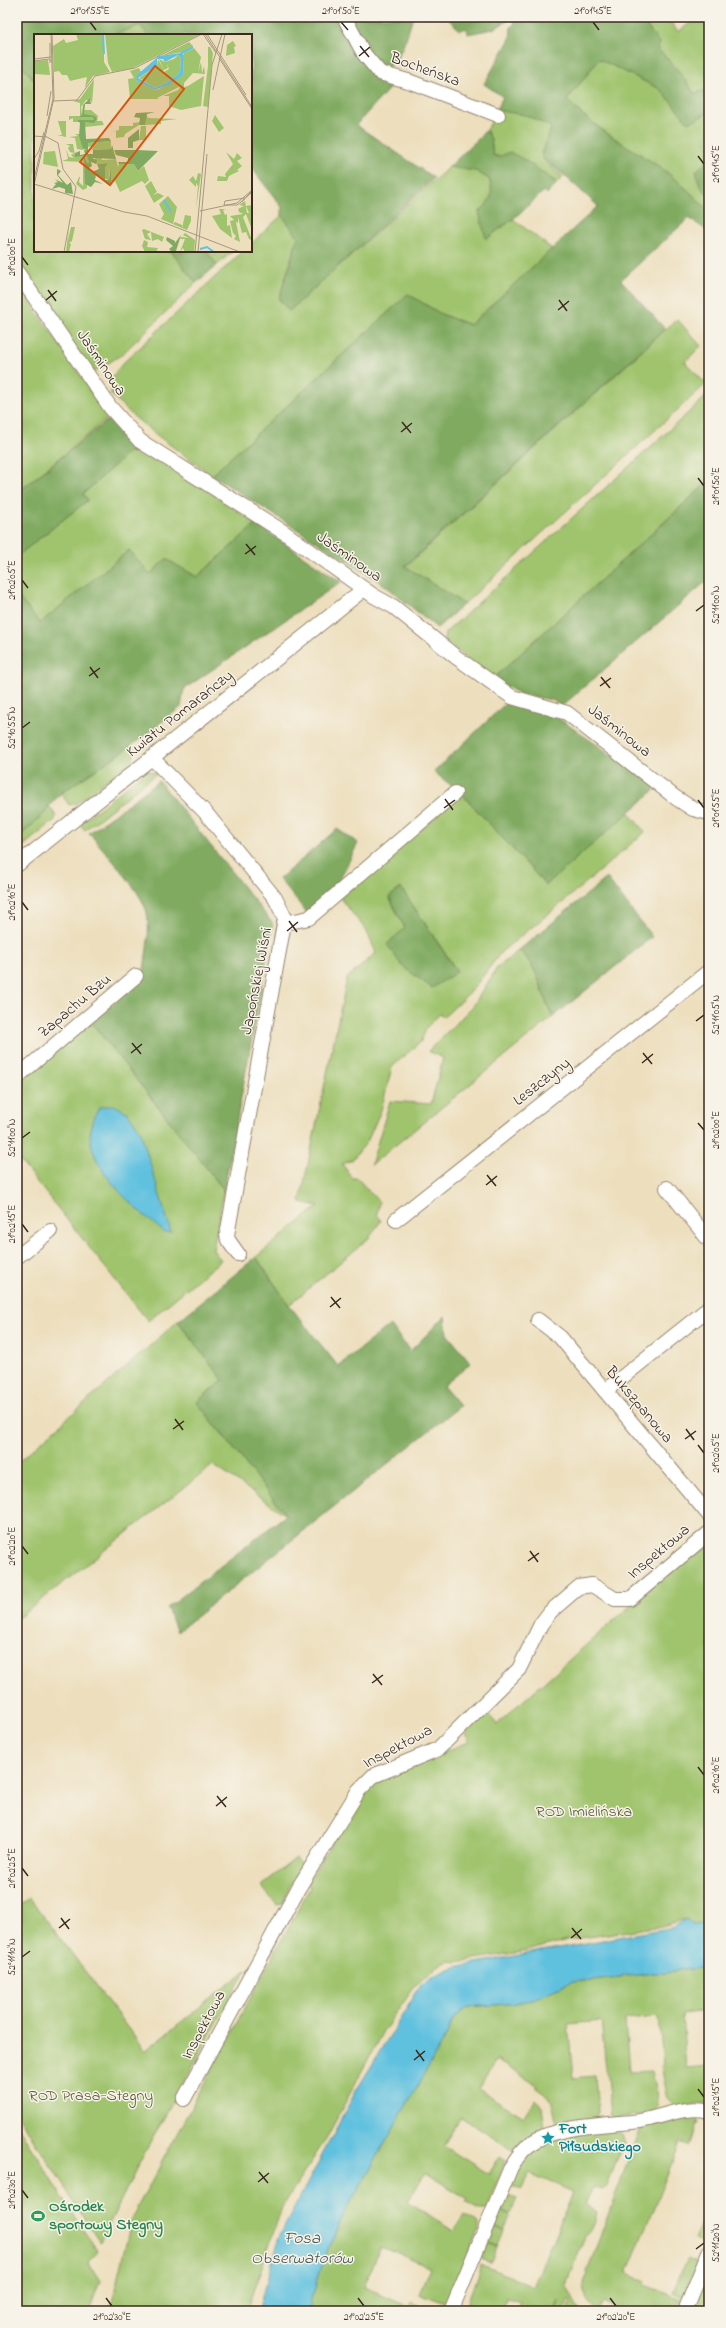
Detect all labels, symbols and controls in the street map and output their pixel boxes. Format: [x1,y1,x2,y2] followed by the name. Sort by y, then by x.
[70,4,110,19] text: 21°01'55"E
[322,4,360,19] text: 21°01'50"E
[574,4,612,19] text: 21°01'45"E
[34,34,252,252] inset map
[386,46,463,94] street label: Bocheńska
[709,145,724,183] text: 21°01'45"E
[5,238,20,276] text: 21°02'00"E
[70,325,132,401] street label: Jaśminowa
[709,467,724,505] text: 21°01'50"E
[311,526,387,588] street label: Jaśminowa
[5,560,20,600] text: 21°02'05"E
[709,585,724,624] text: 52°11'00"N
[121,664,239,764] street label: Kwiatu Pomarańczy
[582,698,656,764] street label: Jaśminowa
[5,707,20,749] text: 52°10'55"N
[709,788,724,828] text: 21°01'55"E
[5,883,20,921] text: 21°02'10"E
[235,925,279,1037] street label: Japońskiej Wiśni
[33,968,117,1044] street label: Zapachu Bzu
[709,995,724,1035] text: 52°11'05"N
[508,1052,576,1112] street label: Leszczyny
[709,1111,724,1149] text: 21°02'00"E
[5,1118,20,1157] text: 52°11'00"N
[5,1205,20,1243] text: 21°02'15"E
[599,1360,679,1449] street label: Bukszpanowa
[709,1433,724,1473] text: 21°02'05"E
[622,1519,696,1585] street label: Inspektowa
[5,1527,20,1565] text: 21°02'20"E
[359,1719,437,1775] street label: Inspektowa
[709,1756,724,1794] text: 21°02'10"E
[536,1800,632,1824] park label: ROD Imielińska
[5,1848,20,1888] text: 21°02'25"E
[5,1938,20,1976] text: 52°11'10"N
[176,1986,232,2064] street label: Inspektowa
[709,2078,724,2116] text: 21°02'15"E
[29,2084,153,2108] park label: ROD Prasa-Stegny
[558,2117,641,2160] place label: Fort Piłsudskiego
[540,2130,556,2146] place icon: Fort Piłsudskiego
[5,2171,20,2209] text: 21°02'30"E
[49,2195,163,2238] place label: Ośrodek sportowy Stegny
[30,2208,46,2224] sports icon: Ośrodek sportowy Stegny
[709,2223,724,2263] text: 52°11'20"N
[251,2226,354,2271] water label: Fosa Obserwatorów
[93,2310,131,2325] text: 21°02'30"E
[344,2310,384,2325] text: 21°02'25"E
[597,2310,635,2325] text: 21°02'20"E

